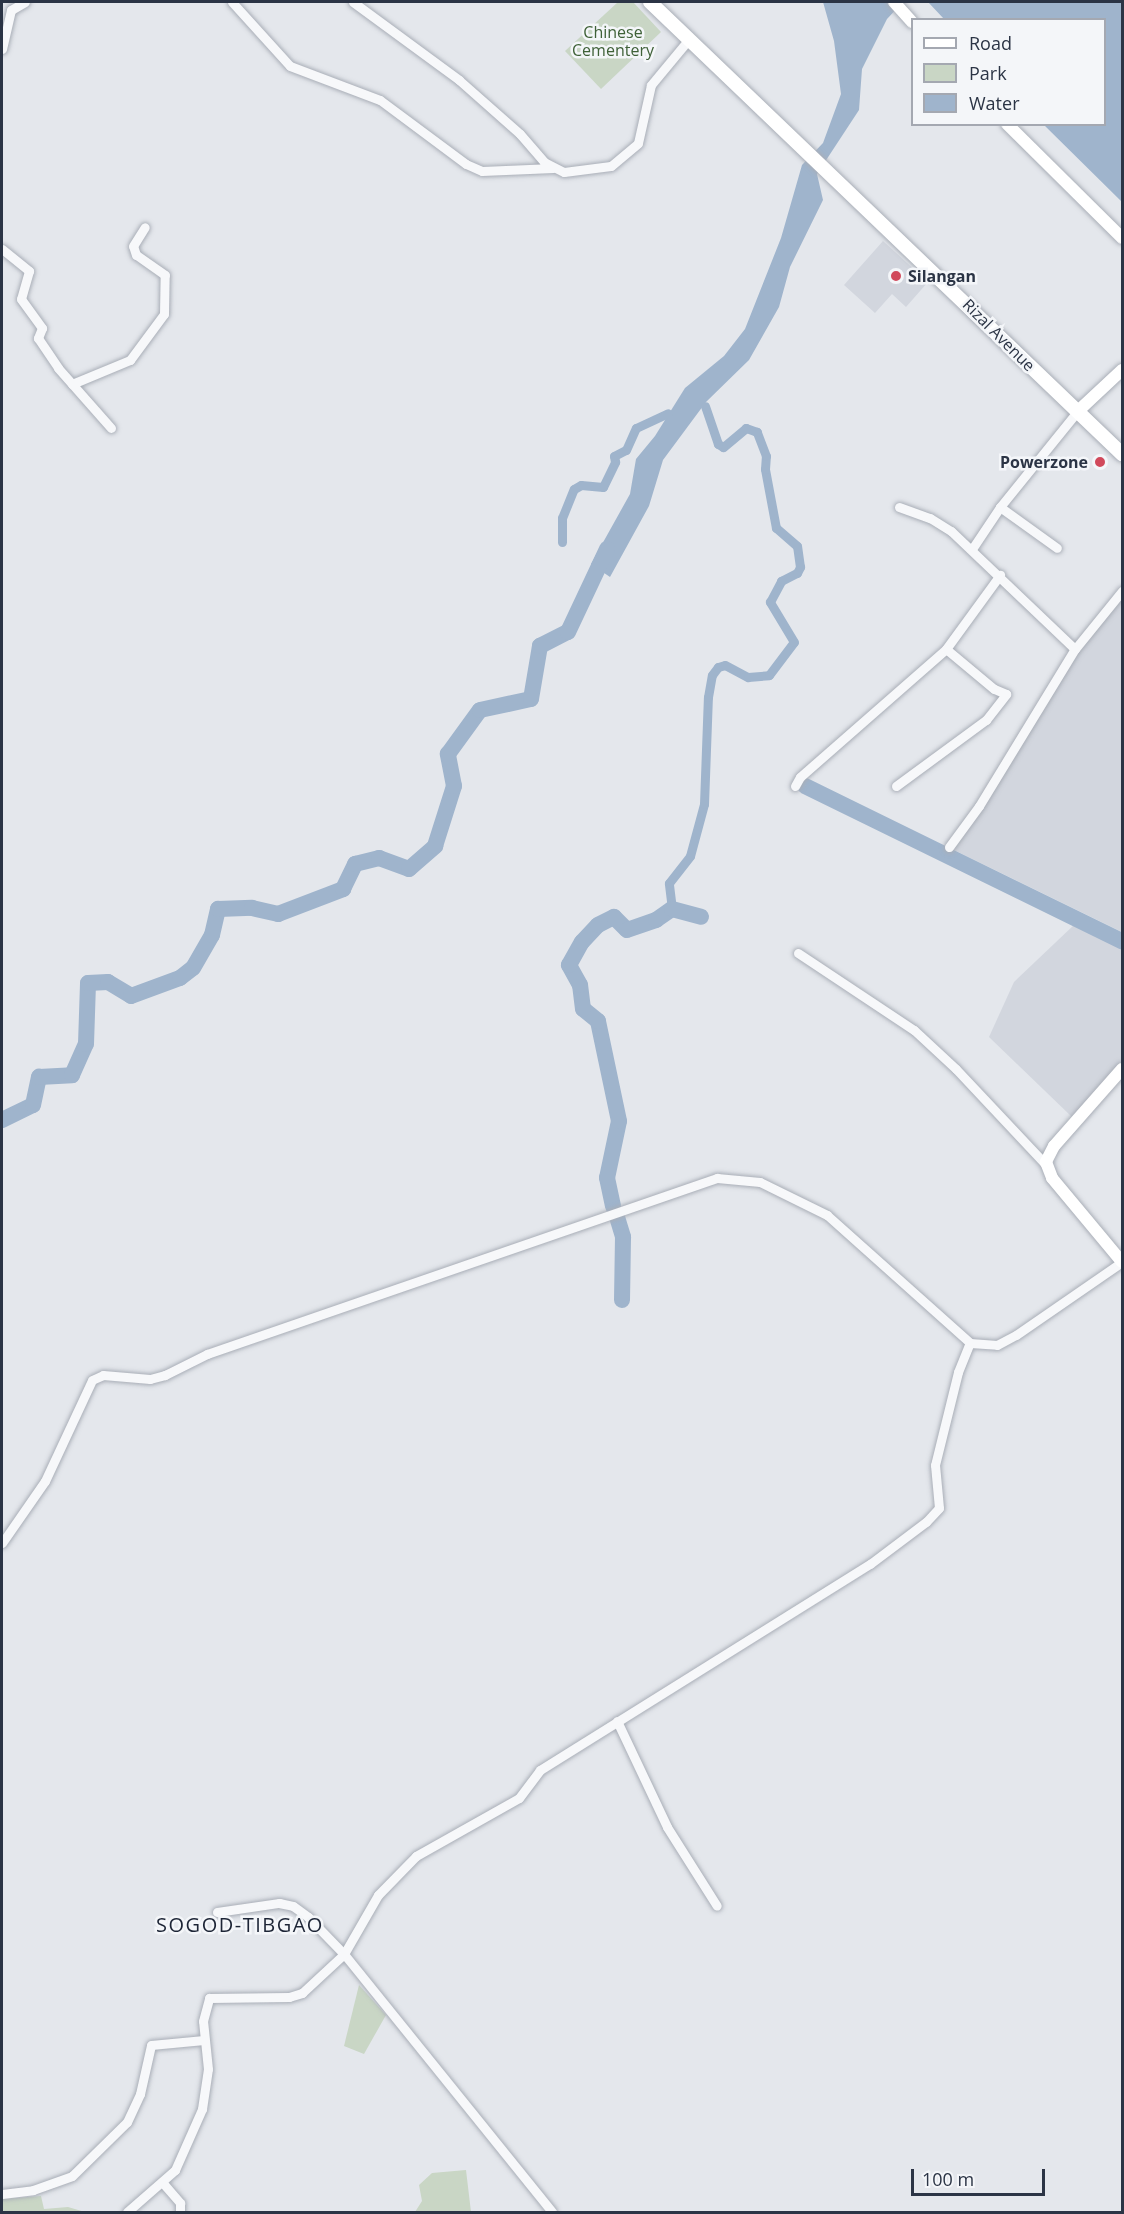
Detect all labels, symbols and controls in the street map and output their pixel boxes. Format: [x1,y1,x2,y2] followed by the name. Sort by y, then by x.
[911,18,1106,126] legend
[572,22,654,60] park label: Chinese Cementery
[969,31,1012,55] text: Road
[969,61,1007,85] text: Park
[969,91,1020,115] text: Water
[908,266,976,286] place label: Silangan
[889,269,903,283] marker: Silangan
[959,295,1039,375] street label: Rizal Avenue
[1000,452,1088,472] place label: Powerzone
[1093,455,1107,469] marker: Powerzone
[156,1912,324,1936] district label: SOGOD-TIBGAO
[914,2157,1048,2195] scale bar
[922,2167,974,2191] text: 100 m

